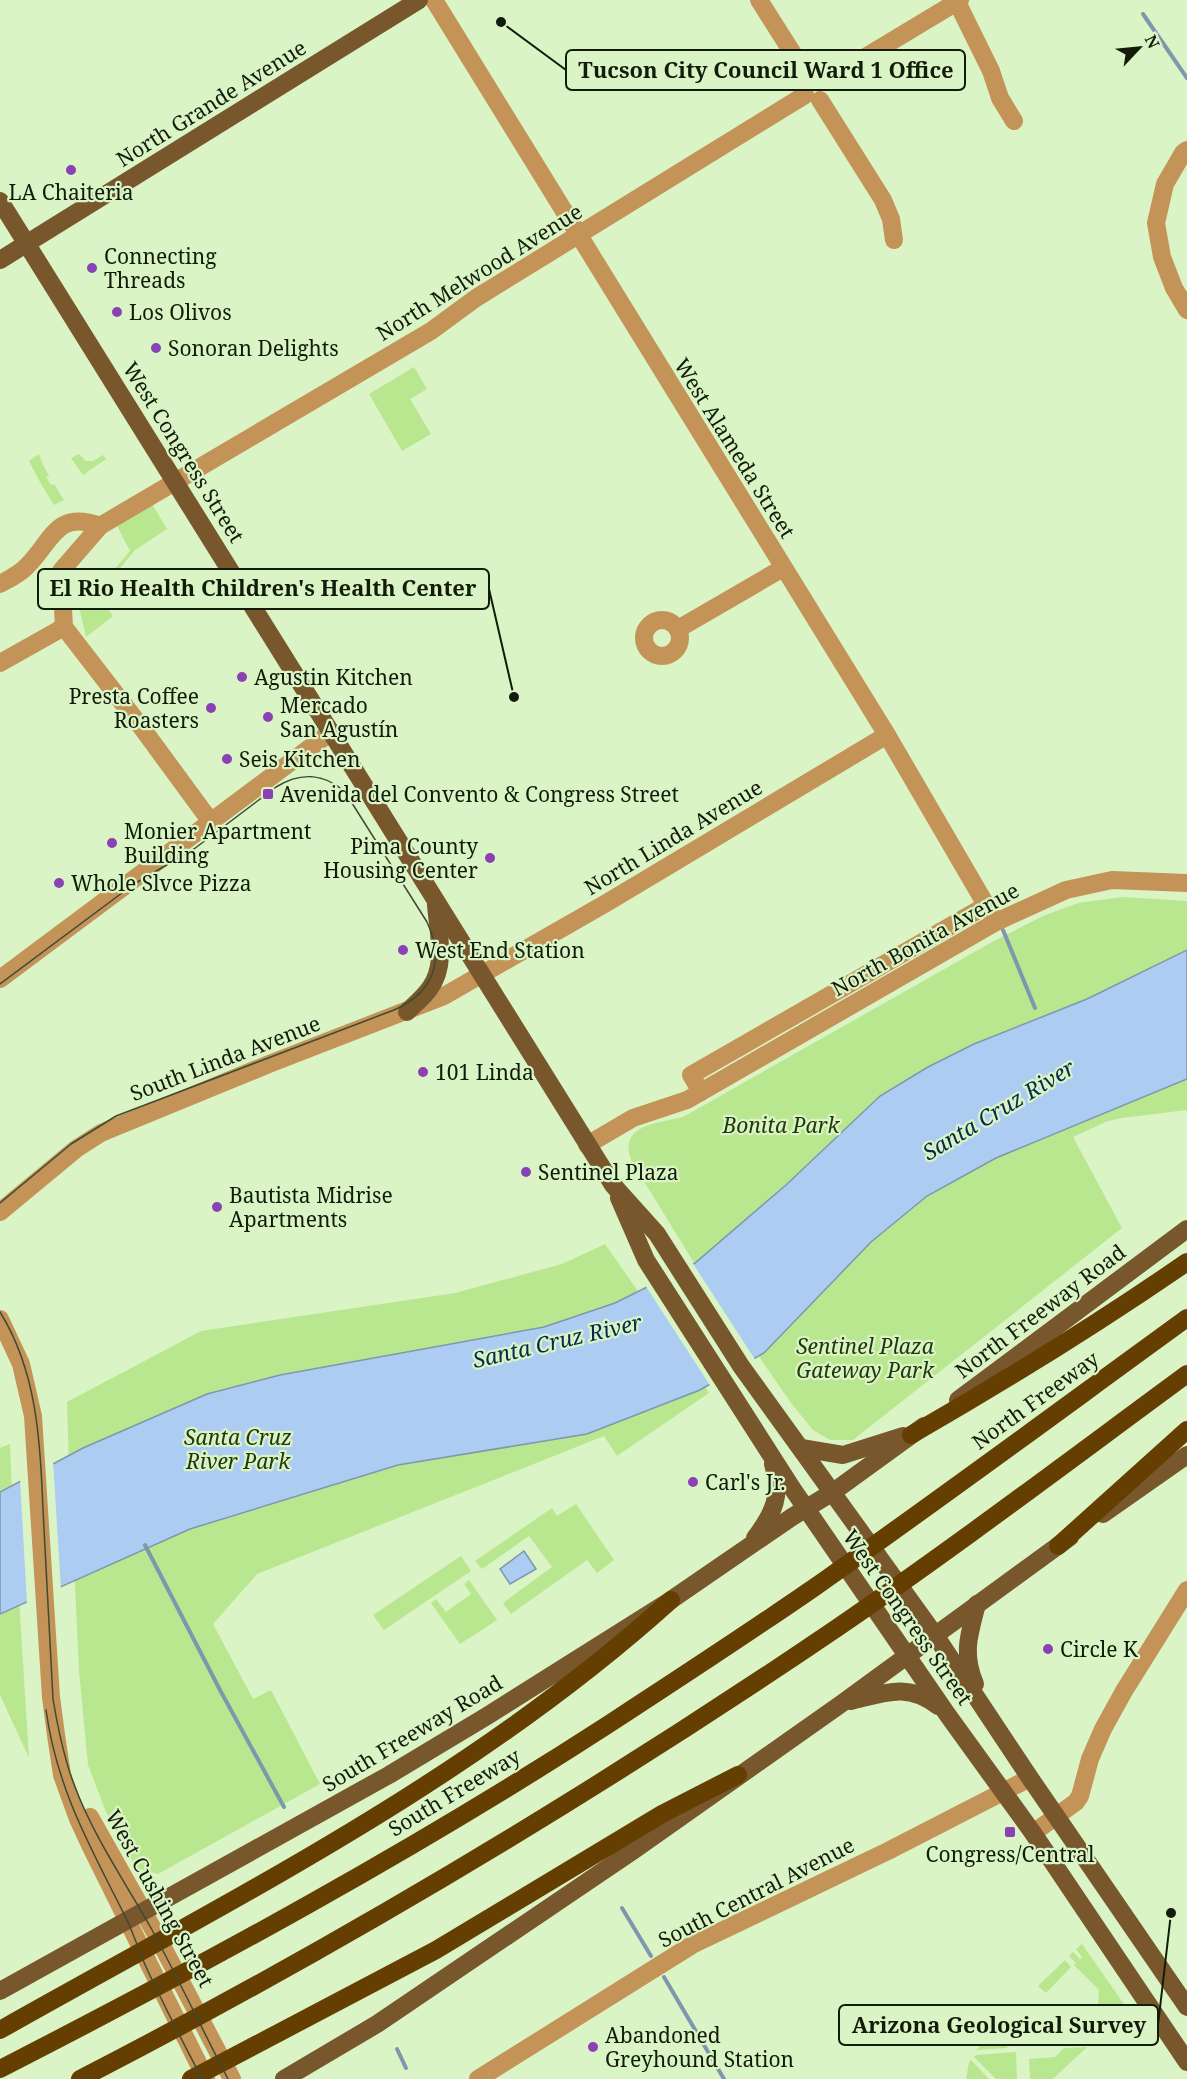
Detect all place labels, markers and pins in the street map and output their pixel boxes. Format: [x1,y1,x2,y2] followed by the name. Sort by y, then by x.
[566,50,965,90] callout: Tucson City Council Ward 1 Office
[64,163,78,177] marker: LA Chaiteria
[8,178,134,206] place label: LA Chaiteria
[104,242,217,294] place label: Connecting Threads
[85,261,99,275] marker: Connecting Threads
[129,298,232,326] place label: Los Olivos
[110,305,124,319] marker: Los Olivos
[168,334,339,362] place label: Sonoran Delights
[149,341,163,355] marker: Sonoran Delights
[38,569,489,609] callout: El Rio Health Children's Health Center
[254,663,413,691] place label: Agustin Kitchen
[235,670,249,684] marker: Agustin Kitchen
[69,682,199,734] place label: Presta Coffee Roasters
[280,691,398,743] place label: Mercado San Agustín
[204,701,218,715] marker: Presta Coffee Roasters
[261,710,275,724] marker: Mercado San Agustín
[239,745,361,773] place label: Seis Kitchen
[220,752,234,766] marker: Seis Kitchen
[280,780,679,808] place label: Avenida del Convento & Congress Street
[261,787,275,801] marker: Avenida del Convento & Congress Street
[124,817,312,869] place label: Monier Apartment Building
[323,832,478,884] place label: Pima County Housing Center
[105,836,119,850] marker: Monier Apartment Building
[483,851,497,865] marker: Pima County Housing Center
[71,869,251,897] place label: Whole Slvce Pizza
[52,876,66,890] marker: Whole Slvce Pizza
[415,936,585,964] place label: West End Station
[396,943,410,957] marker: West End Station
[435,1058,534,1086] place label: 101 Linda
[416,1065,430,1079] marker: 101 Linda
[538,1158,679,1186] place label: Sentinel Plaza
[519,1165,533,1179] marker: Sentinel Plaza
[229,1181,393,1233] place label: Bautista Midrise Apartments
[210,1200,224,1214] marker: Bautista Midrise Apartments
[705,1468,786,1496] place label: Carl's Jr.
[686,1475,700,1489] marker: Carl's Jr.
[1060,1635,1138,1663] place label: Circle K
[1041,1642,1055,1656] marker: Circle K
[1003,1825,1017,1839] marker: Congress/Central
[926,1840,1095,1868] place label: Congress/Central
[839,2005,1158,2045] callout: Arizona Geological Survey
[605,2021,794,2073] place label: Abandoned Greyhound Station
[586,2040,600,2054] marker: Abandoned Greyhound Station

